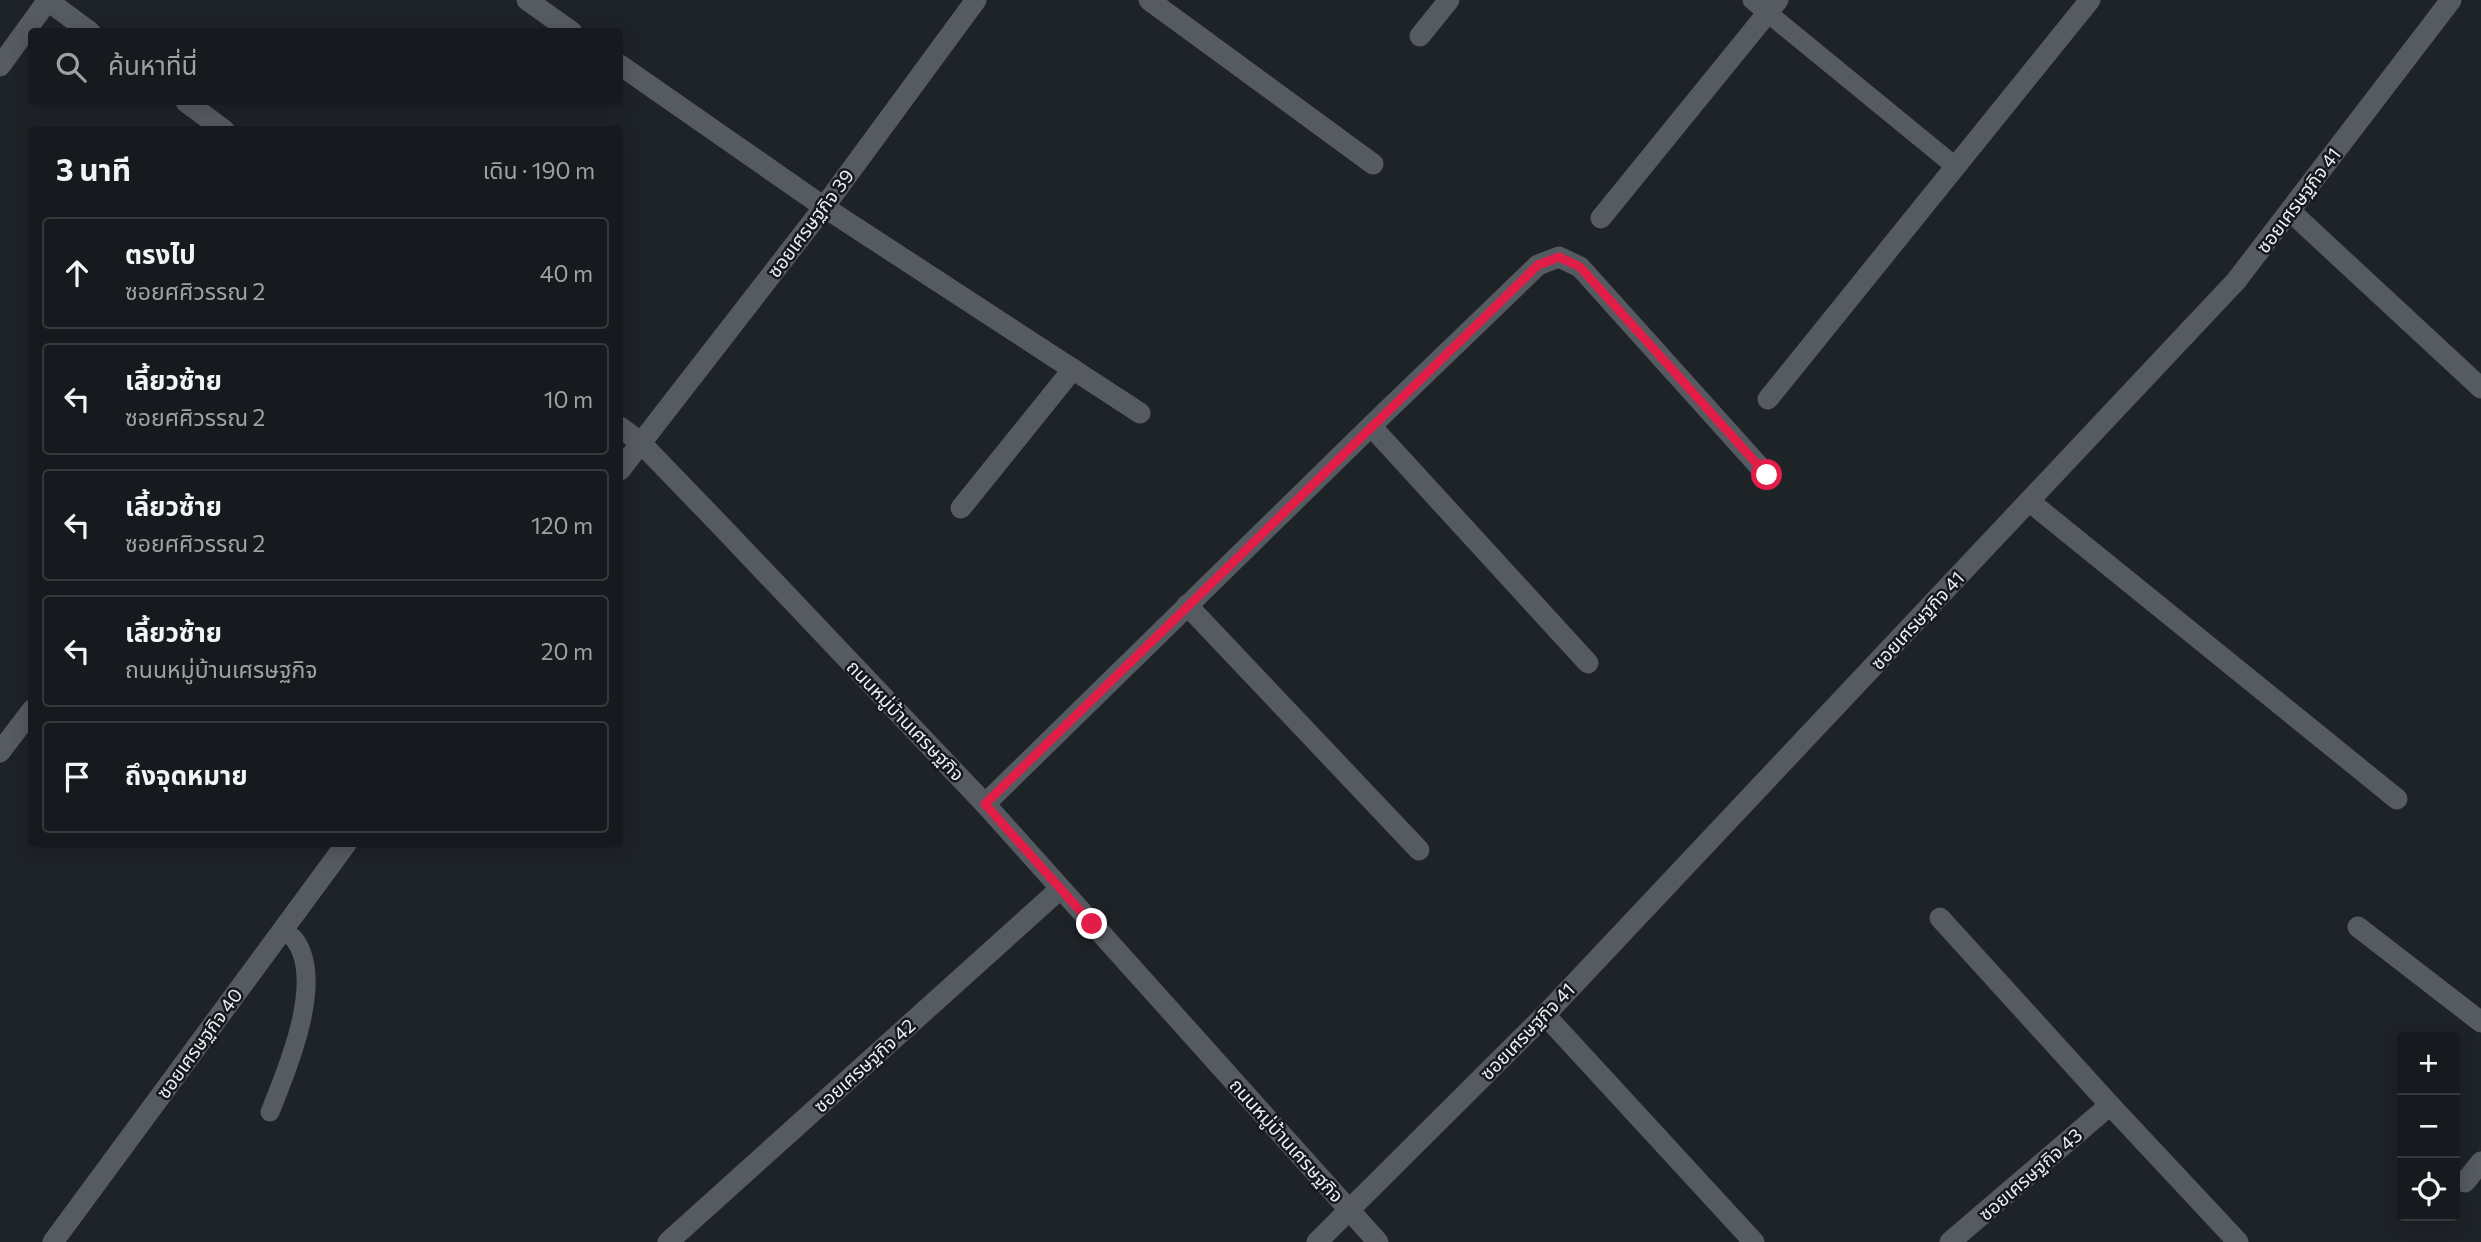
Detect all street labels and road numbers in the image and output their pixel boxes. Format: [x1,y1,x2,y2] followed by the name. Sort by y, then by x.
[2251,143,2345,257] street label: ซอยเศรษฐกิจ 41
[762,164,858,282] street label: ซอยเศรษฐกิจ 39
[1866,566,1968,674] street label: ซอยเศรษฐกิจ 41
[841,655,970,787] street label: ถนนหมู่บ้านเศรษฐกิจ
[1475,978,1579,1084] street label: ซอยเศรษฐกิจ 41
[151,983,247,1103] street label: ซอยเศรษฐกิจ 40
[808,1013,920,1117] street label: ซอยเศรษฐกิจ 42
[1224,1073,1349,1208] street label: ถนนหมู่บ้านเศรษฐกิจ
[1974,1123,2086,1225] street label: ซอยเศรษฐกิจ 43

